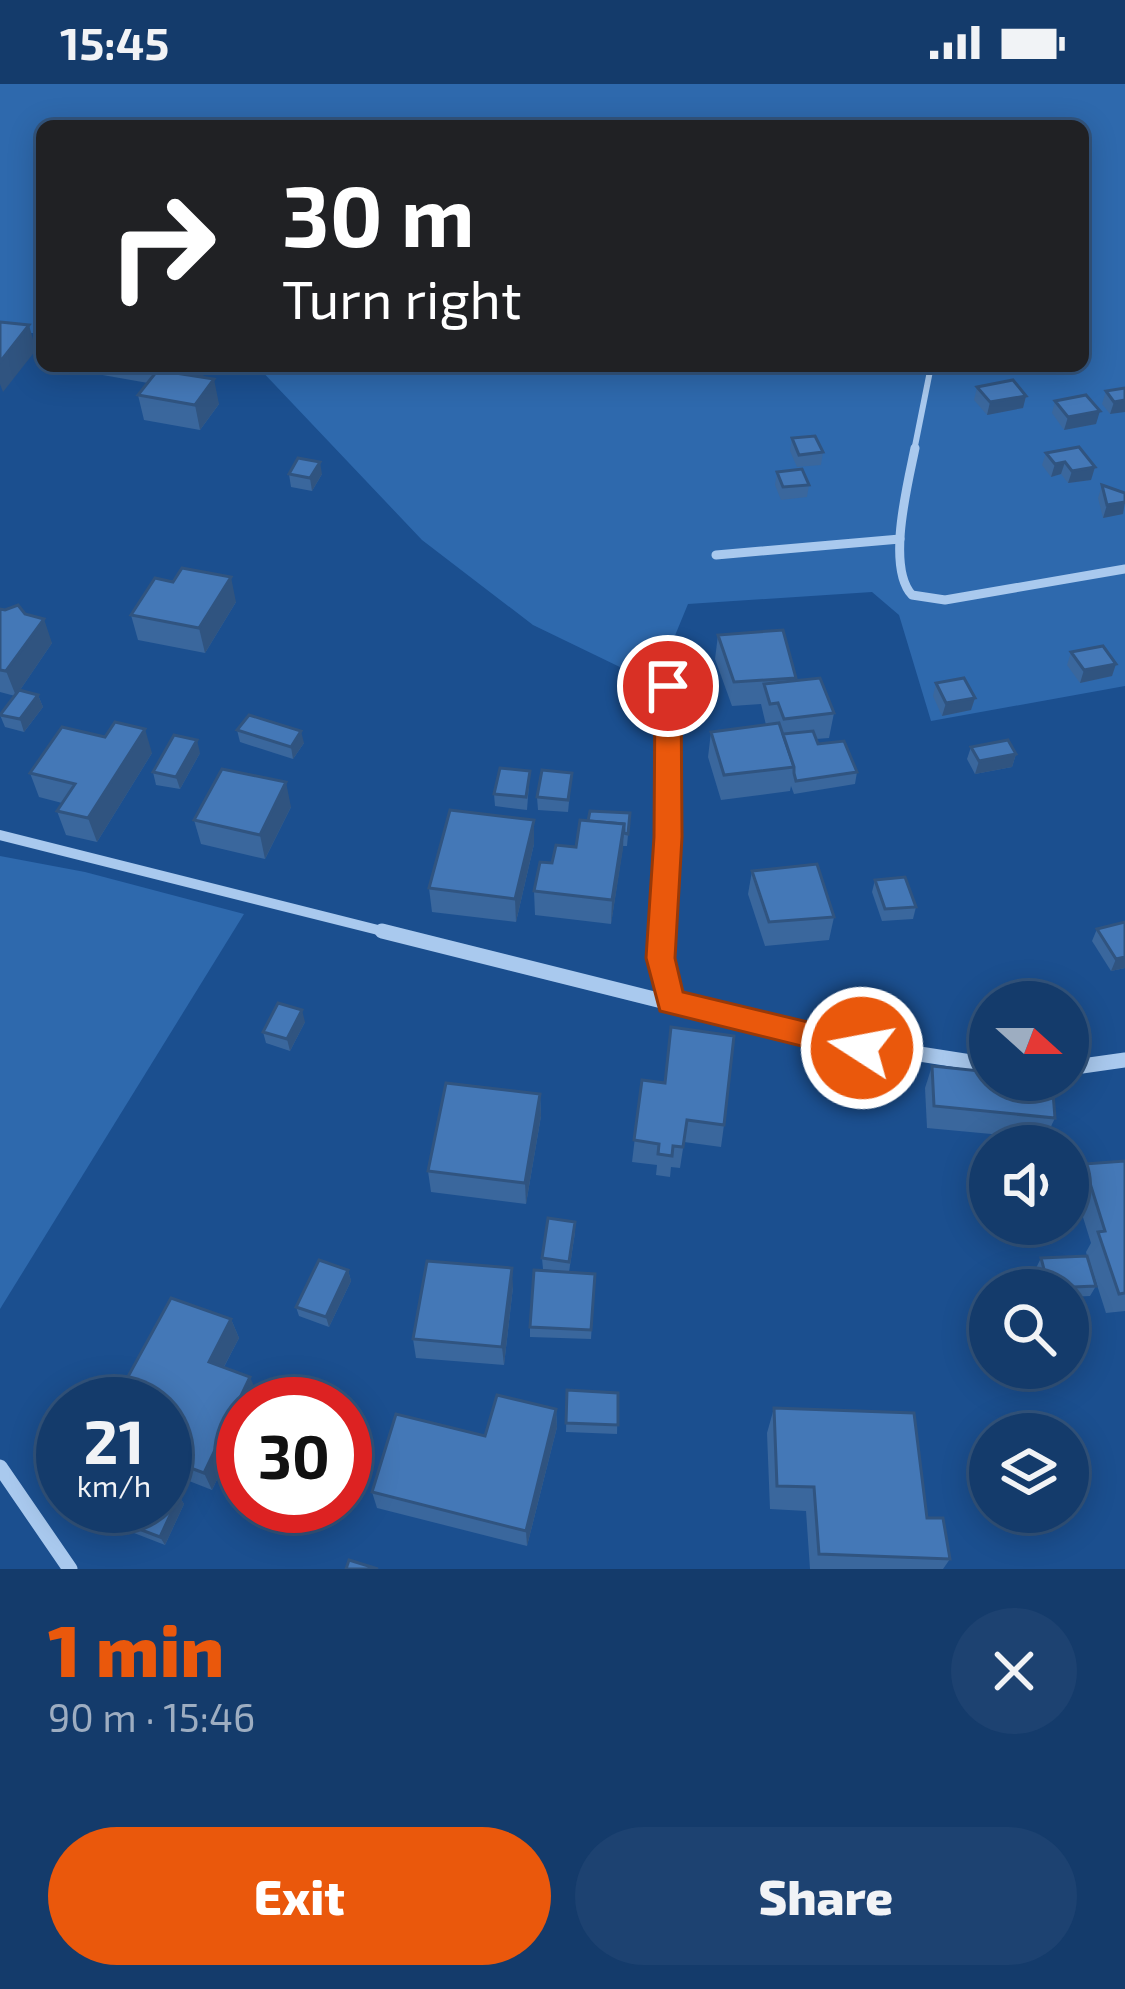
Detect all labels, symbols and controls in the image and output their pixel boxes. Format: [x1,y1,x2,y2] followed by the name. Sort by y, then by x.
[60,15,169,69] text: 15:45
[282,163,475,264] text: 30 m
[84,168,240,324] icon: right
[282,265,522,330] text: Turn right
[617,635,719,737] pin
[635,653,701,719] icon: arrive
[969,981,1089,1101] north arrow
[969,981,1089,1533] map controls
[799,985,925,1111] position arrow
[969,1125,1089,1245] button: sound
[969,1269,1089,1389] button: search
[216,1377,372,1533] speed limit sign: 30
[84,1404,144,1476] text: 21
[969,1413,1089,1533] button: layers
[77,1467,151,1503] text: km/h
[48,1605,224,1691] text: 1 min
[951,1608,1077,1734] button: close
[48,1693,255,1740] text: 90 m · 15:46
[48,1827,551,1965] button: Exit
[575,1827,1077,1965] button: Share

